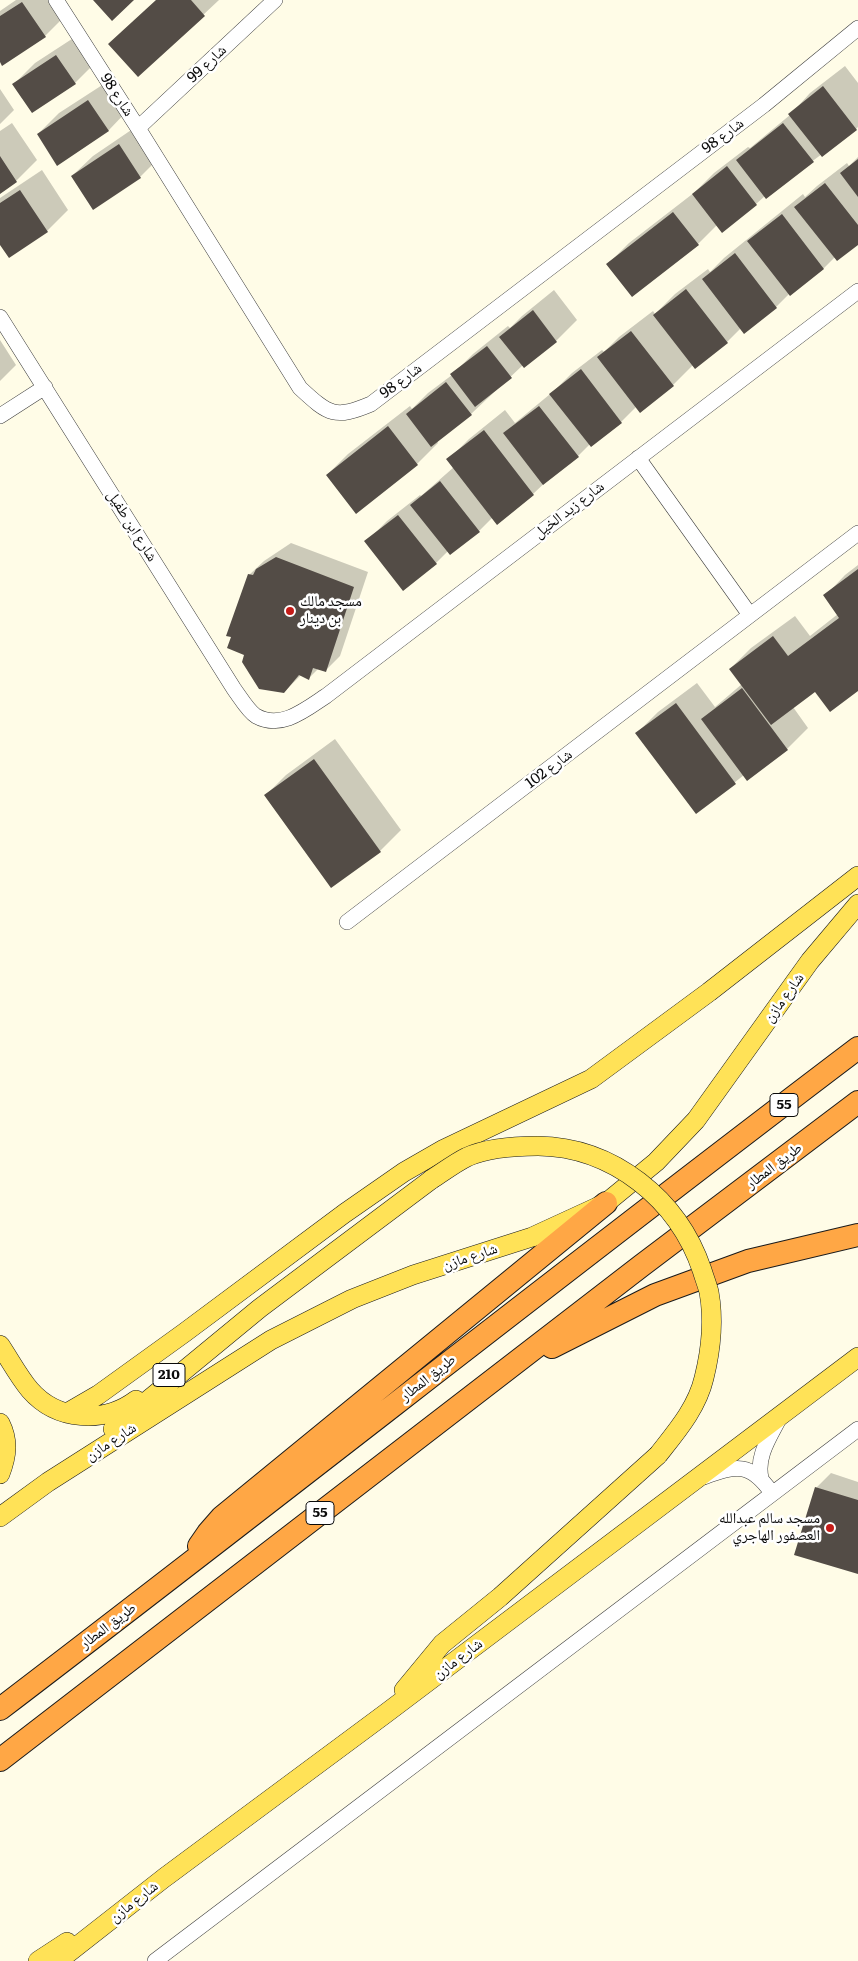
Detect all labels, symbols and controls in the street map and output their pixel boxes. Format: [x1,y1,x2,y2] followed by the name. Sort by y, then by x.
[184,41,230,87] street label: شارع 99
[96,70,138,120] street label: شارع 98
[699,114,747,158] street label: شارع 98
[377,359,425,403] street label: شارع 98
[530,478,608,542] street label: شارع زيد الخيل
[103,487,161,565] street label: شارع ابن طفيل
[300,593,362,628] place label: مسجد مالك بن دينار
[284,605,296,617] marker: مسجد مالك بن دينار
[522,746,576,792] street label: شارع 102
[760,970,808,1026] street label: شارع مازن
[770,1094,798,1116] road number: 55
[742,1139,806,1193] street label: طريق المطار
[440,1240,500,1274] street label: شارع مازن
[397,1351,459,1405] street label: طريق المطار
[153,1364,185,1386] road number: 210
[82,1419,140,1465] street label: شارع مازن
[306,1502,334,1525] road number: 55
[719,1510,820,1545] place label: مسجد سالم عبدالله العصفور الهاجري
[824,1522,836,1534] marker: مسجد سالم عبدالله العصفور الهاجري
[76,1599,140,1653] street label: طريق المطار
[430,1635,486,1683] street label: شارع مازن
[106,1877,162,1927] street label: شارع مازن

